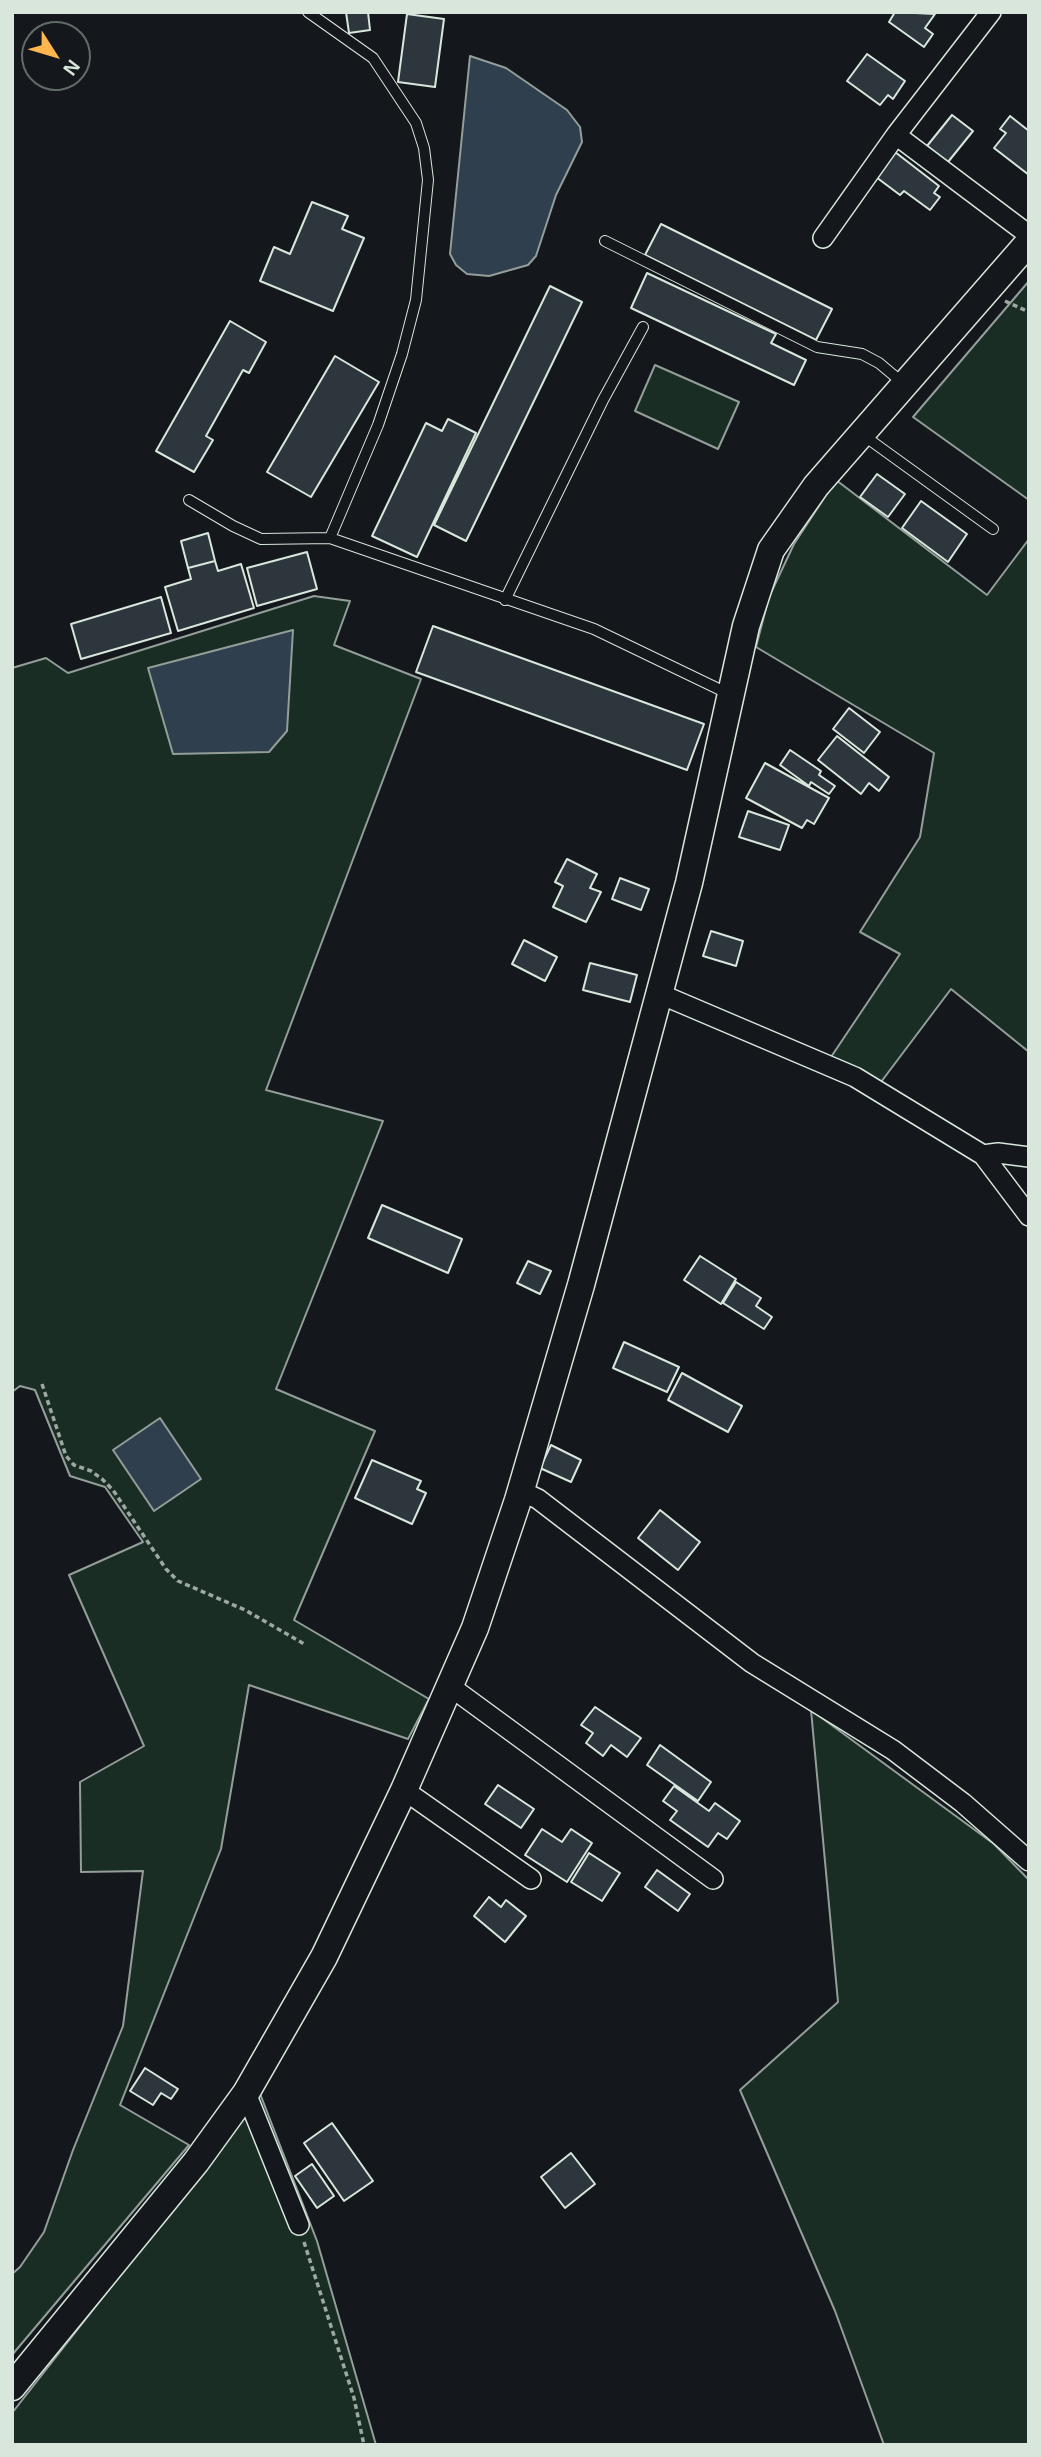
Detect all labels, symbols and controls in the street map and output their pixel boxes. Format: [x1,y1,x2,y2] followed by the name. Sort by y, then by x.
[21,21,91,91] north arrow
[59,56,84,80] text: N

